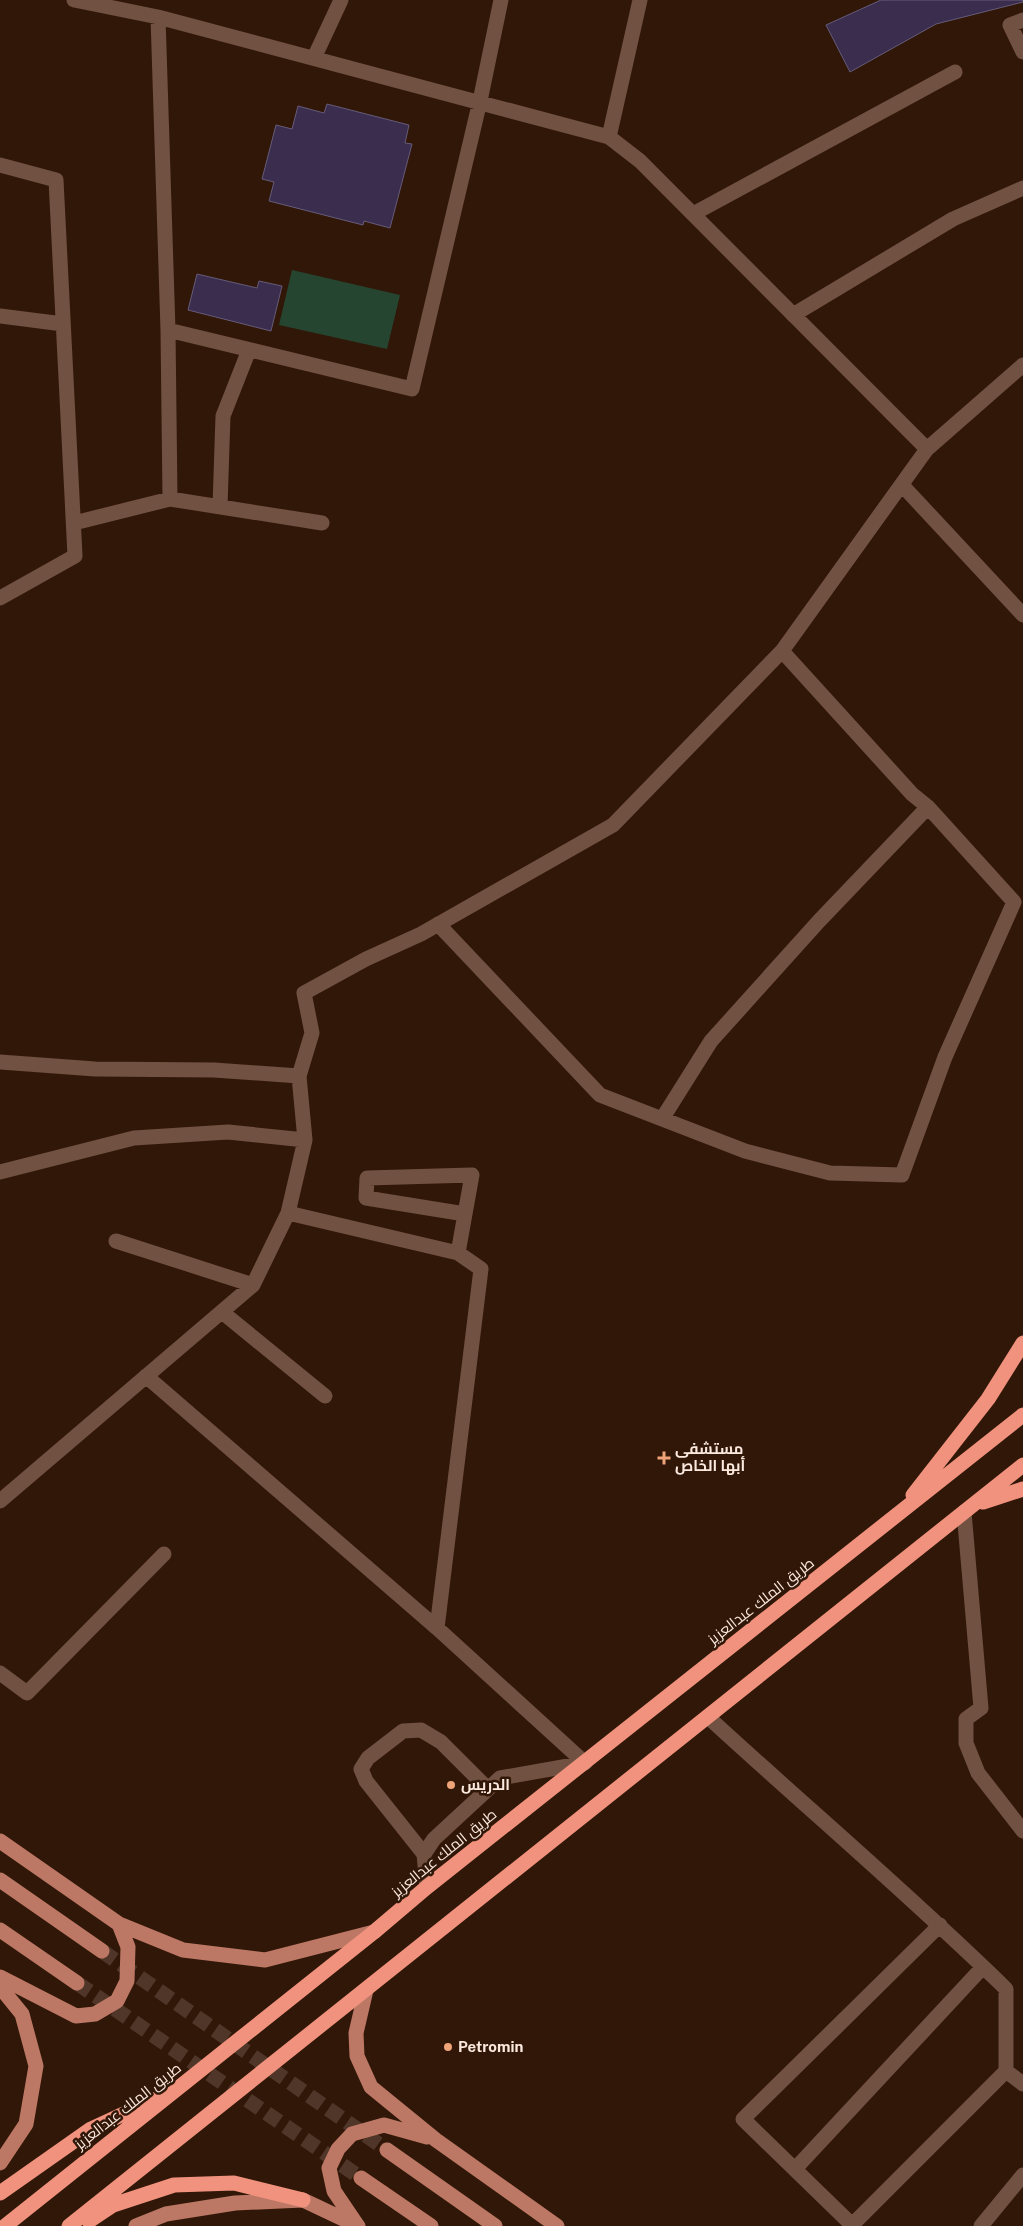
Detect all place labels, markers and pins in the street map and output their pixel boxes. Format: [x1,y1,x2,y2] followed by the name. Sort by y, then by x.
[675,1440,746,1475] place label: مستشفى أبها الخاص
[657,1451,671,1465] marker: مستشفى أبها الخاص
[461,1776,510,1794] place label: الدريس
[445,1779,457,1791] marker: الدريس
[458,2038,523,2055] place label: Petromin
[442,2041,454,2053] marker: Petromin

